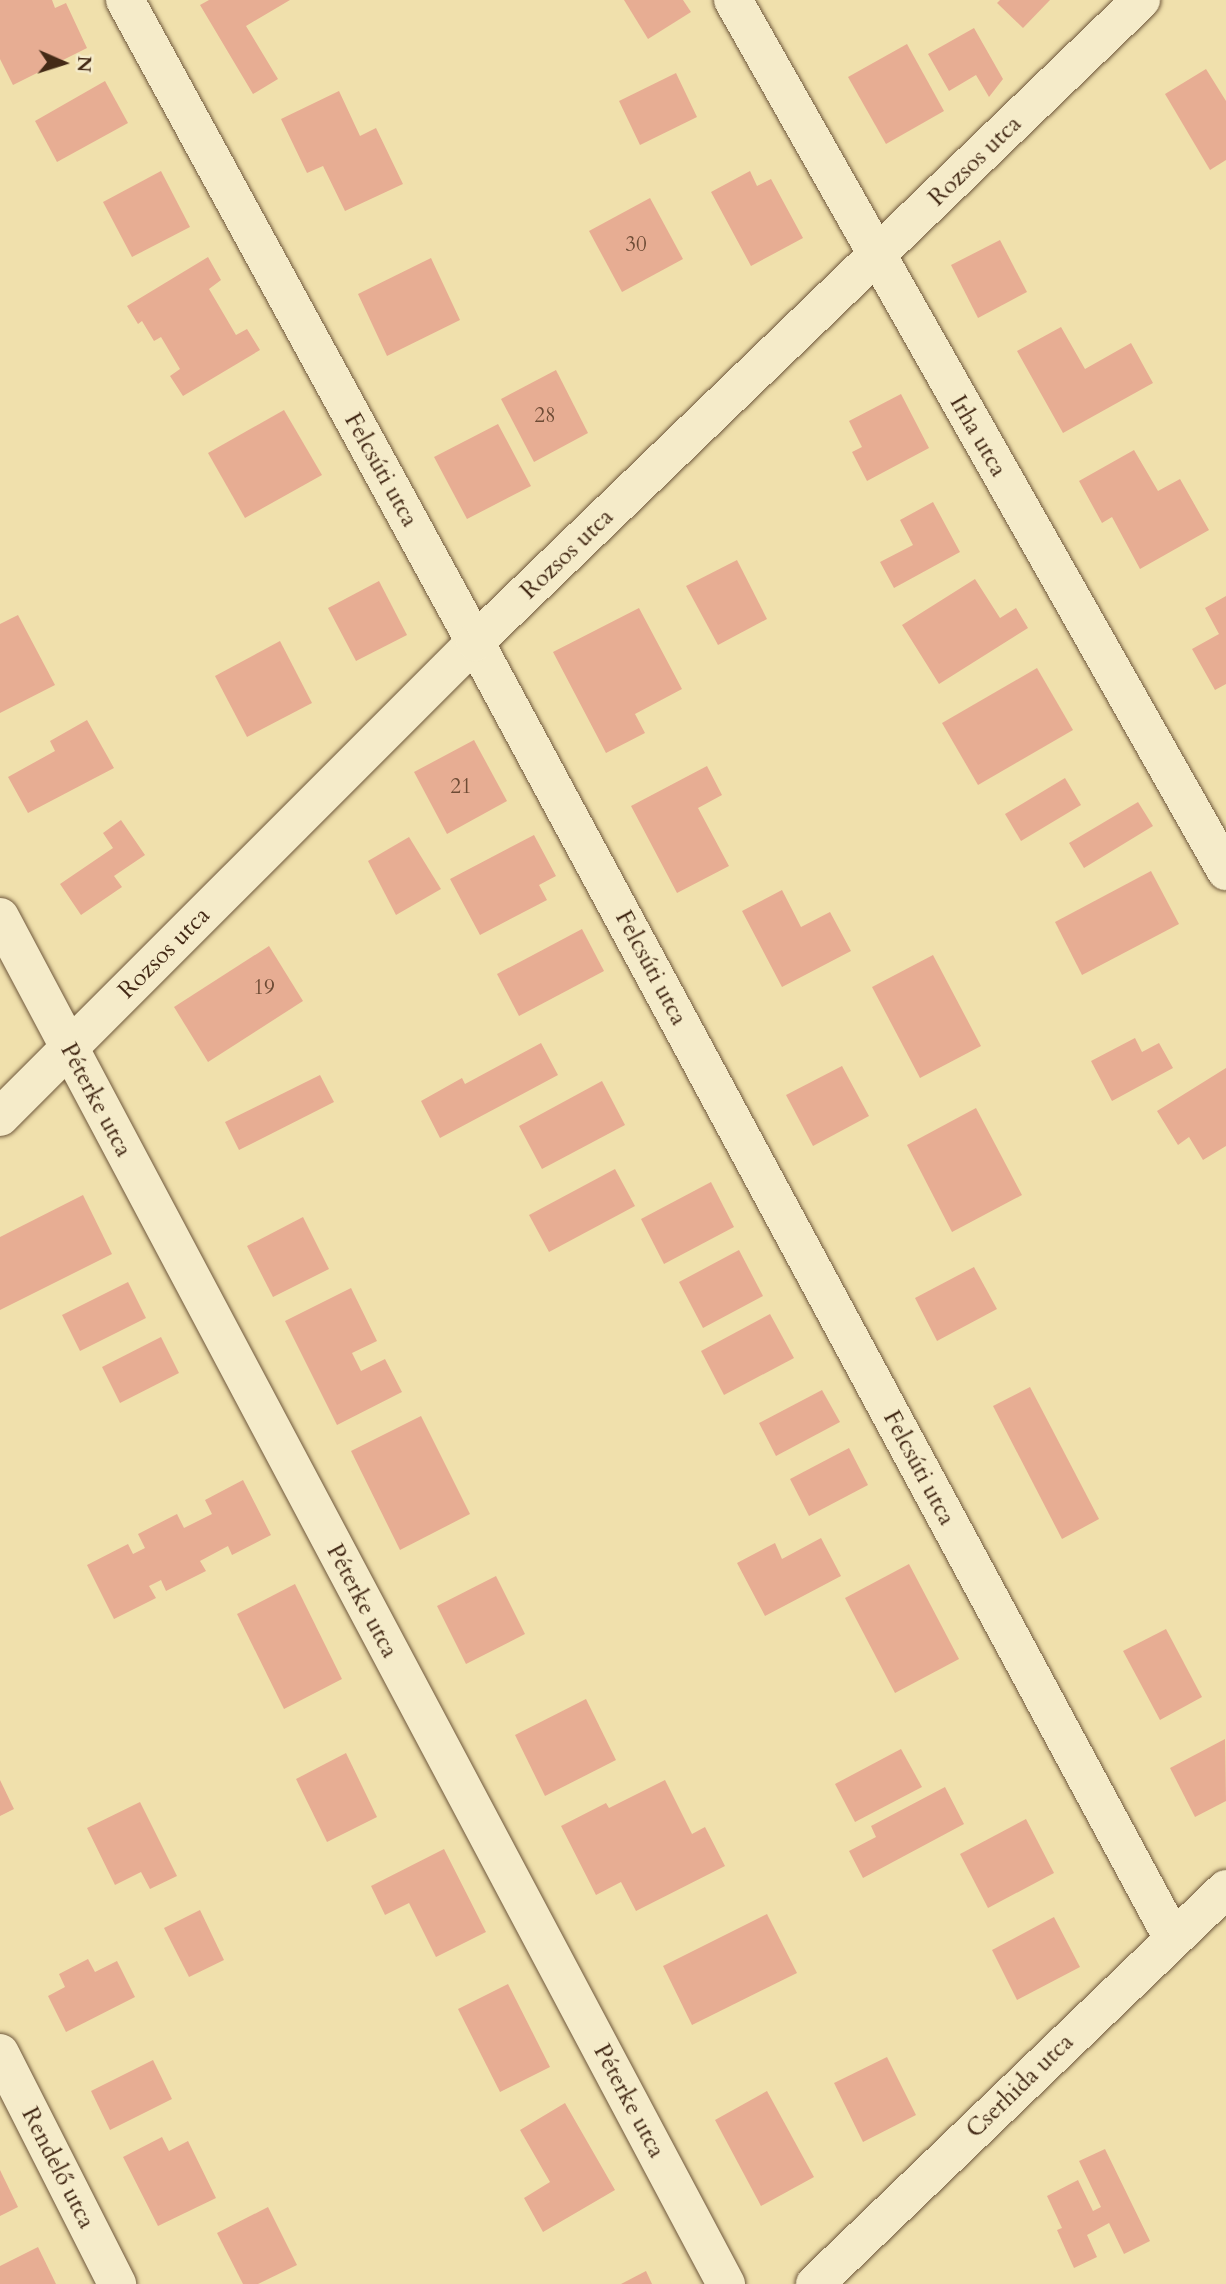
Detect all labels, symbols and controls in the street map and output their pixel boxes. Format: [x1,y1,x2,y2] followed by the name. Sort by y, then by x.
[28,28,98,98] north arrow
[71,55,97,73] text: N
[923,110,1027,212] street label: Rozsos utca
[625,232,647,258] house number: 30
[943,390,1013,482] street label: Irha utca
[534,403,556,429] house number: 28
[338,408,424,532] street label: Felcsúti utca
[515,503,619,605] street label: Rozsos utca
[450,774,472,800] house number: 21
[112,901,216,1005] street label: Rozsos utca
[609,906,693,1030] street label: Felcsúti utca
[253,975,275,1001] house number: 19
[54,1038,138,1162] street label: Péterke utca
[877,1406,961,1530] street label: Felcsúti utca
[320,1539,404,1663] street label: Péterke utca
[961,2028,1079,2144] street label: Cserhida utca
[587,2039,671,2163] street label: Péterke utca
[15,2102,101,2234] street label: Rendelő utca

